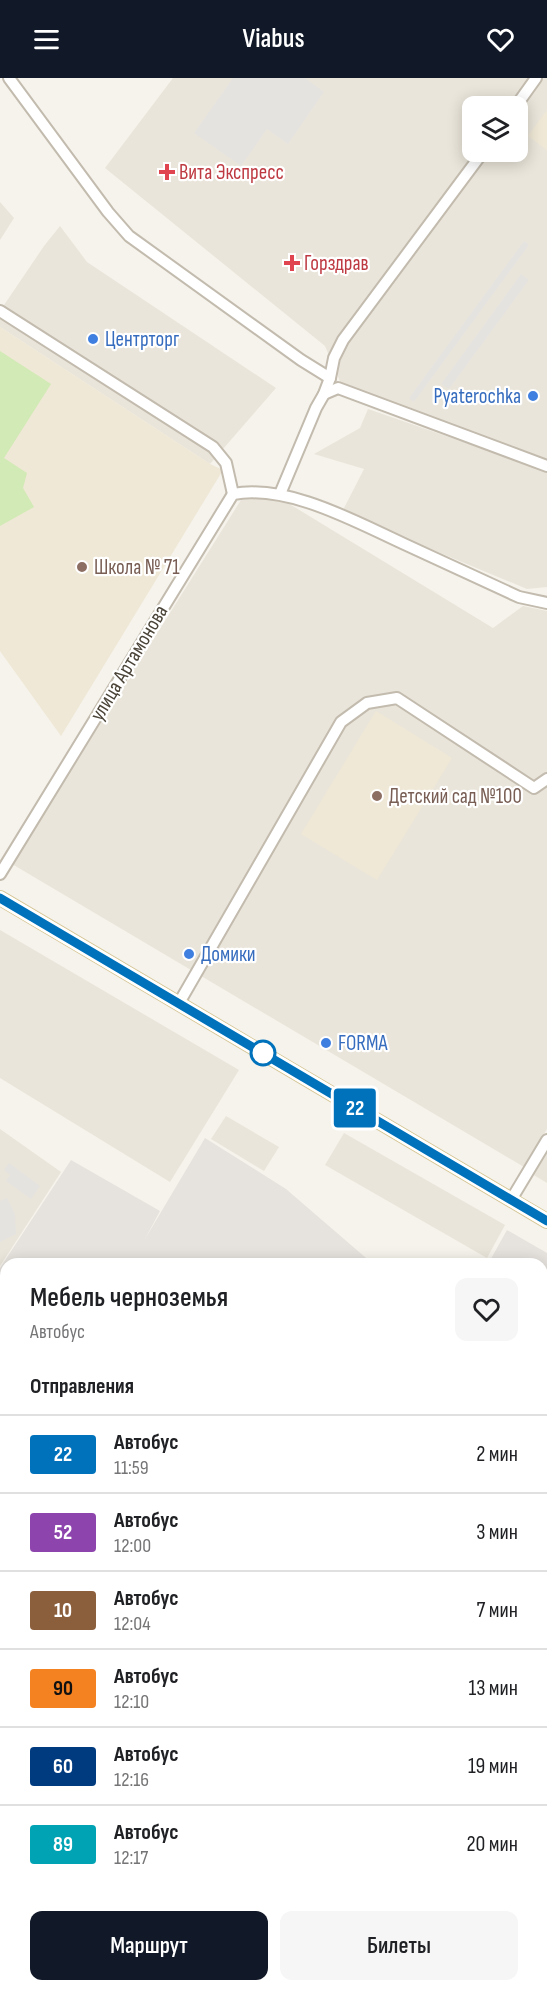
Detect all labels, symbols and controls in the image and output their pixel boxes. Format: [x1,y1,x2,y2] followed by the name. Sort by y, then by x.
[30,23,63,56] icon: menu
[243,23,305,55] text: Viabus
[484,23,517,56] icon: heart
[462,96,528,162] map controls
[462,96,528,162] button: layers
[179,160,284,185] place label: Вита Экспресс
[160,165,174,179] marker: Вита Экспресс
[304,251,369,276] place label: Горздрав
[285,256,299,270] marker: Горздрав
[105,327,179,352] place label: Центрторг
[86,332,100,346] marker: Центрторг
[433,384,521,409] place label: Pyaterochka
[526,389,540,403] marker: Pyaterochka
[94,555,180,580] place label: Школа № 71
[75,560,89,574] marker: Школа № 71
[85,601,173,725] street label: улица Артамонова
[389,784,522,809] place label: Детский сад №100
[370,789,384,803] marker: Детский сад №100
[201,942,256,967] place label: Домики
[182,947,196,961] marker: Домики
[338,1031,389,1056] place label: FORMA
[319,1036,333,1050] marker: FORMA
[250,1040,276,1066] unlabelled marker
[328,1088,382,1128] line badge: 22
[346,1096,364,1121] text: 22
[455,1278,518,1341] button: heart
[30,1281,228,1314] text: Мебель черноземья
[30,1320,85,1344] text: Автобус
[30,1373,134,1400] text: Отправления
[114,1429,179,1456] text: Автобус
[476,1441,518,1468] text: 2 мин
[54,1442,72,1467] text: 22
[114,1456,149,1480] text: 11:59
[114,1507,179,1534] text: Автобус
[476,1519,518,1546] text: 3 мин
[54,1520,72,1545] text: 52
[114,1534,151,1558] text: 12:00
[114,1585,179,1612] text: Автобус
[477,1597,518,1624] text: 7 мин
[54,1598,72,1623] text: 10
[114,1612,151,1636] text: 12:04
[114,1663,179,1690] text: Автобус
[468,1675,518,1702] text: 13 мин
[53,1676,73,1701] text: 90
[114,1690,149,1714] text: 12:10
[114,1741,179,1768] text: Автобус
[468,1753,518,1780] text: 19 мин
[53,1754,73,1779] text: 60
[114,1768,149,1792] text: 12:16
[114,1819,179,1846] text: Автобус
[466,1831,518,1858] text: 20 мин
[53,1832,73,1857] text: 89
[114,1846,148,1870] text: 12:17
[30,1911,268,1980] button: Маршрут
[280,1911,518,1980] button: Билеты

